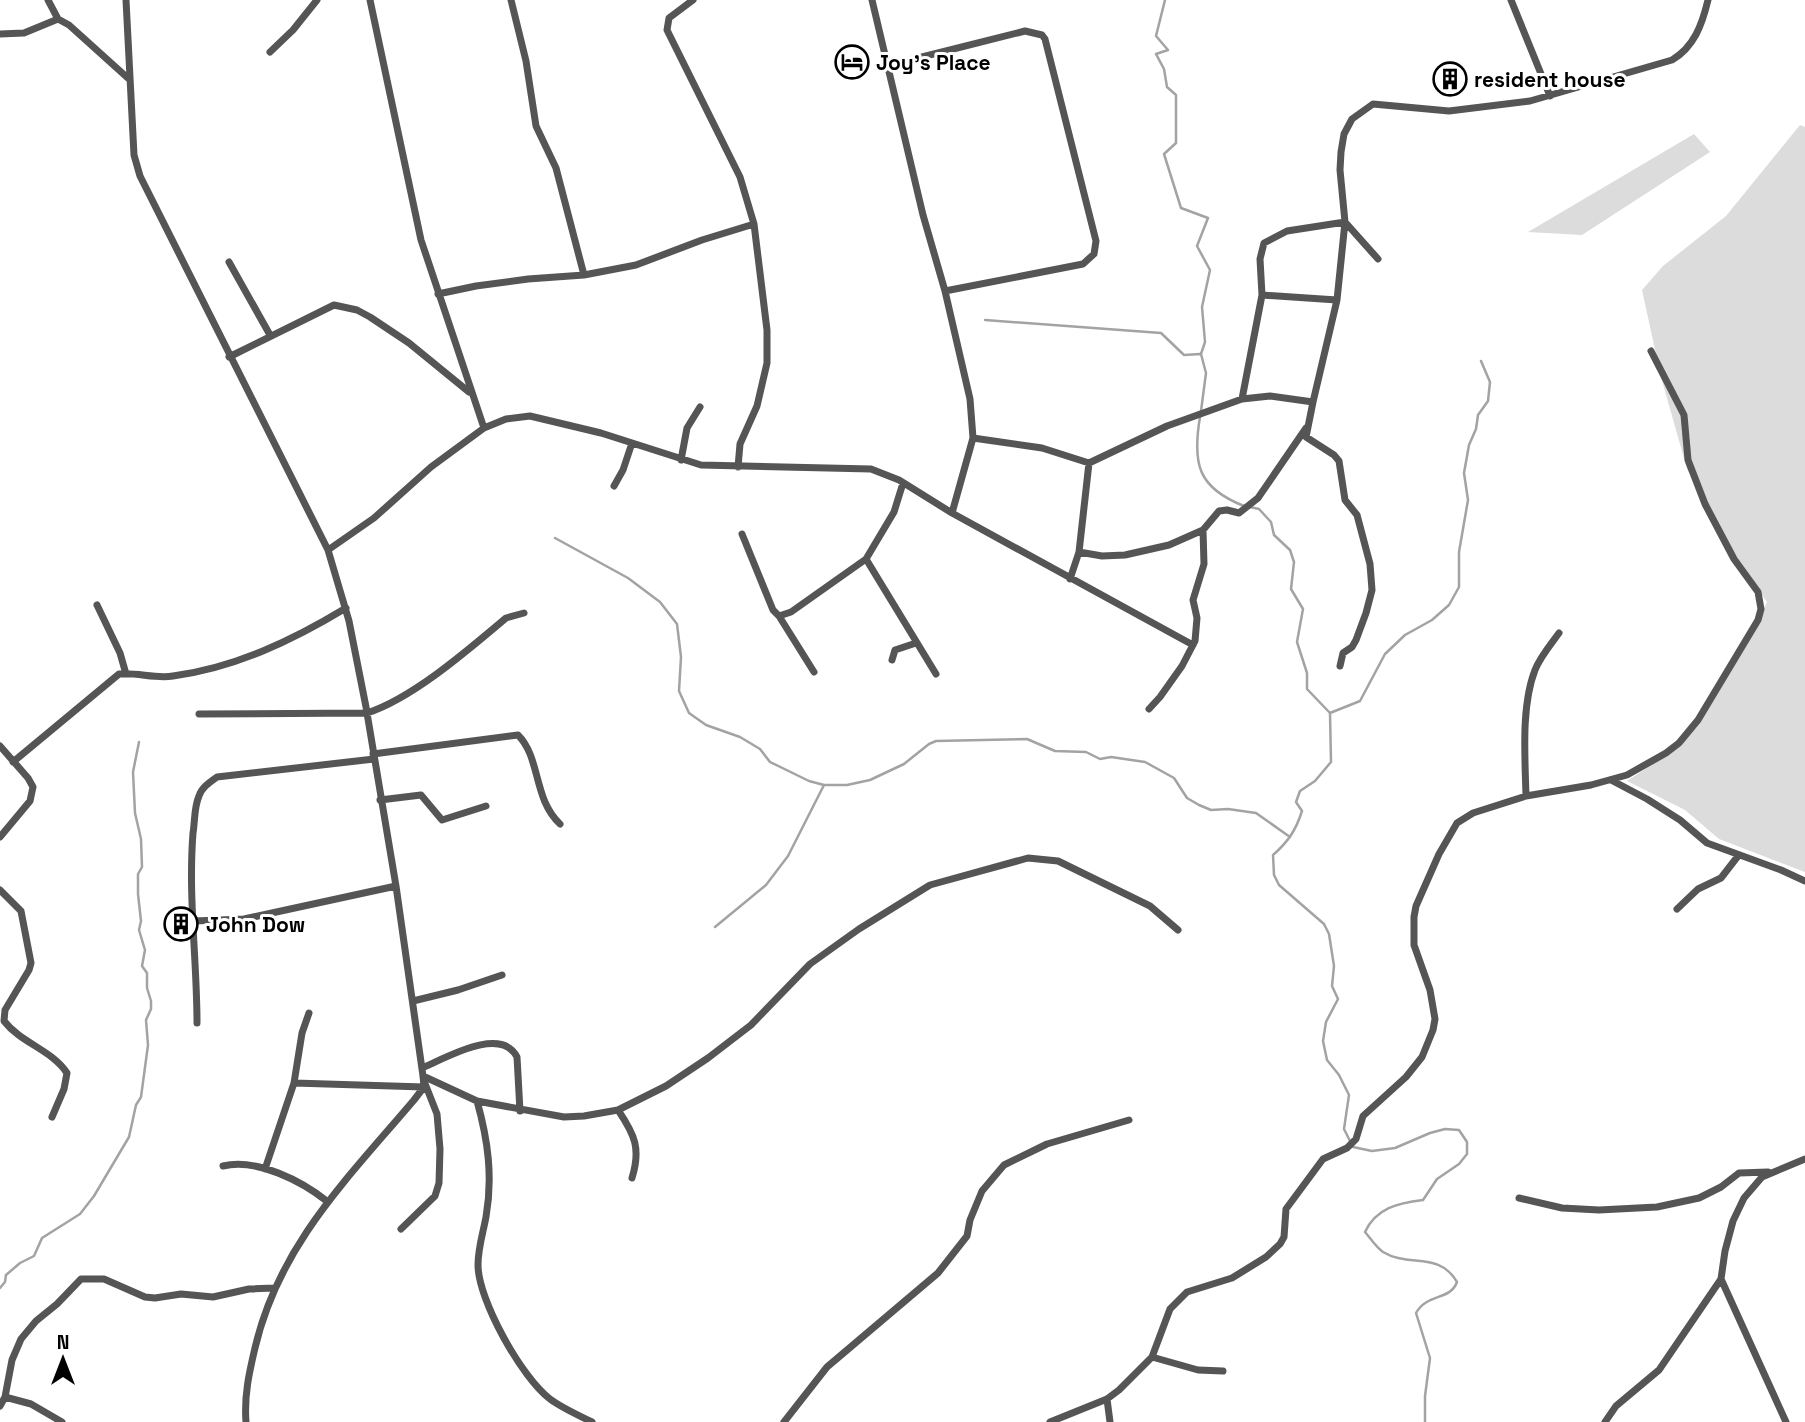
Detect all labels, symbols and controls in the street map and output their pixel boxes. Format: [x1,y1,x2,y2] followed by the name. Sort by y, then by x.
[833,43,871,81] hotel icon: Joy's Place
[876,49,991,76] place label: Joy's Place
[1431,60,1469,98] building icon: resident house
[1474,66,1626,93] place label: resident house
[162,905,200,943] building icon: John Dow
[206,911,305,938] place label: John Dow
[28,1324,98,1394] north arrow
[57,1330,69,1355] text: N

